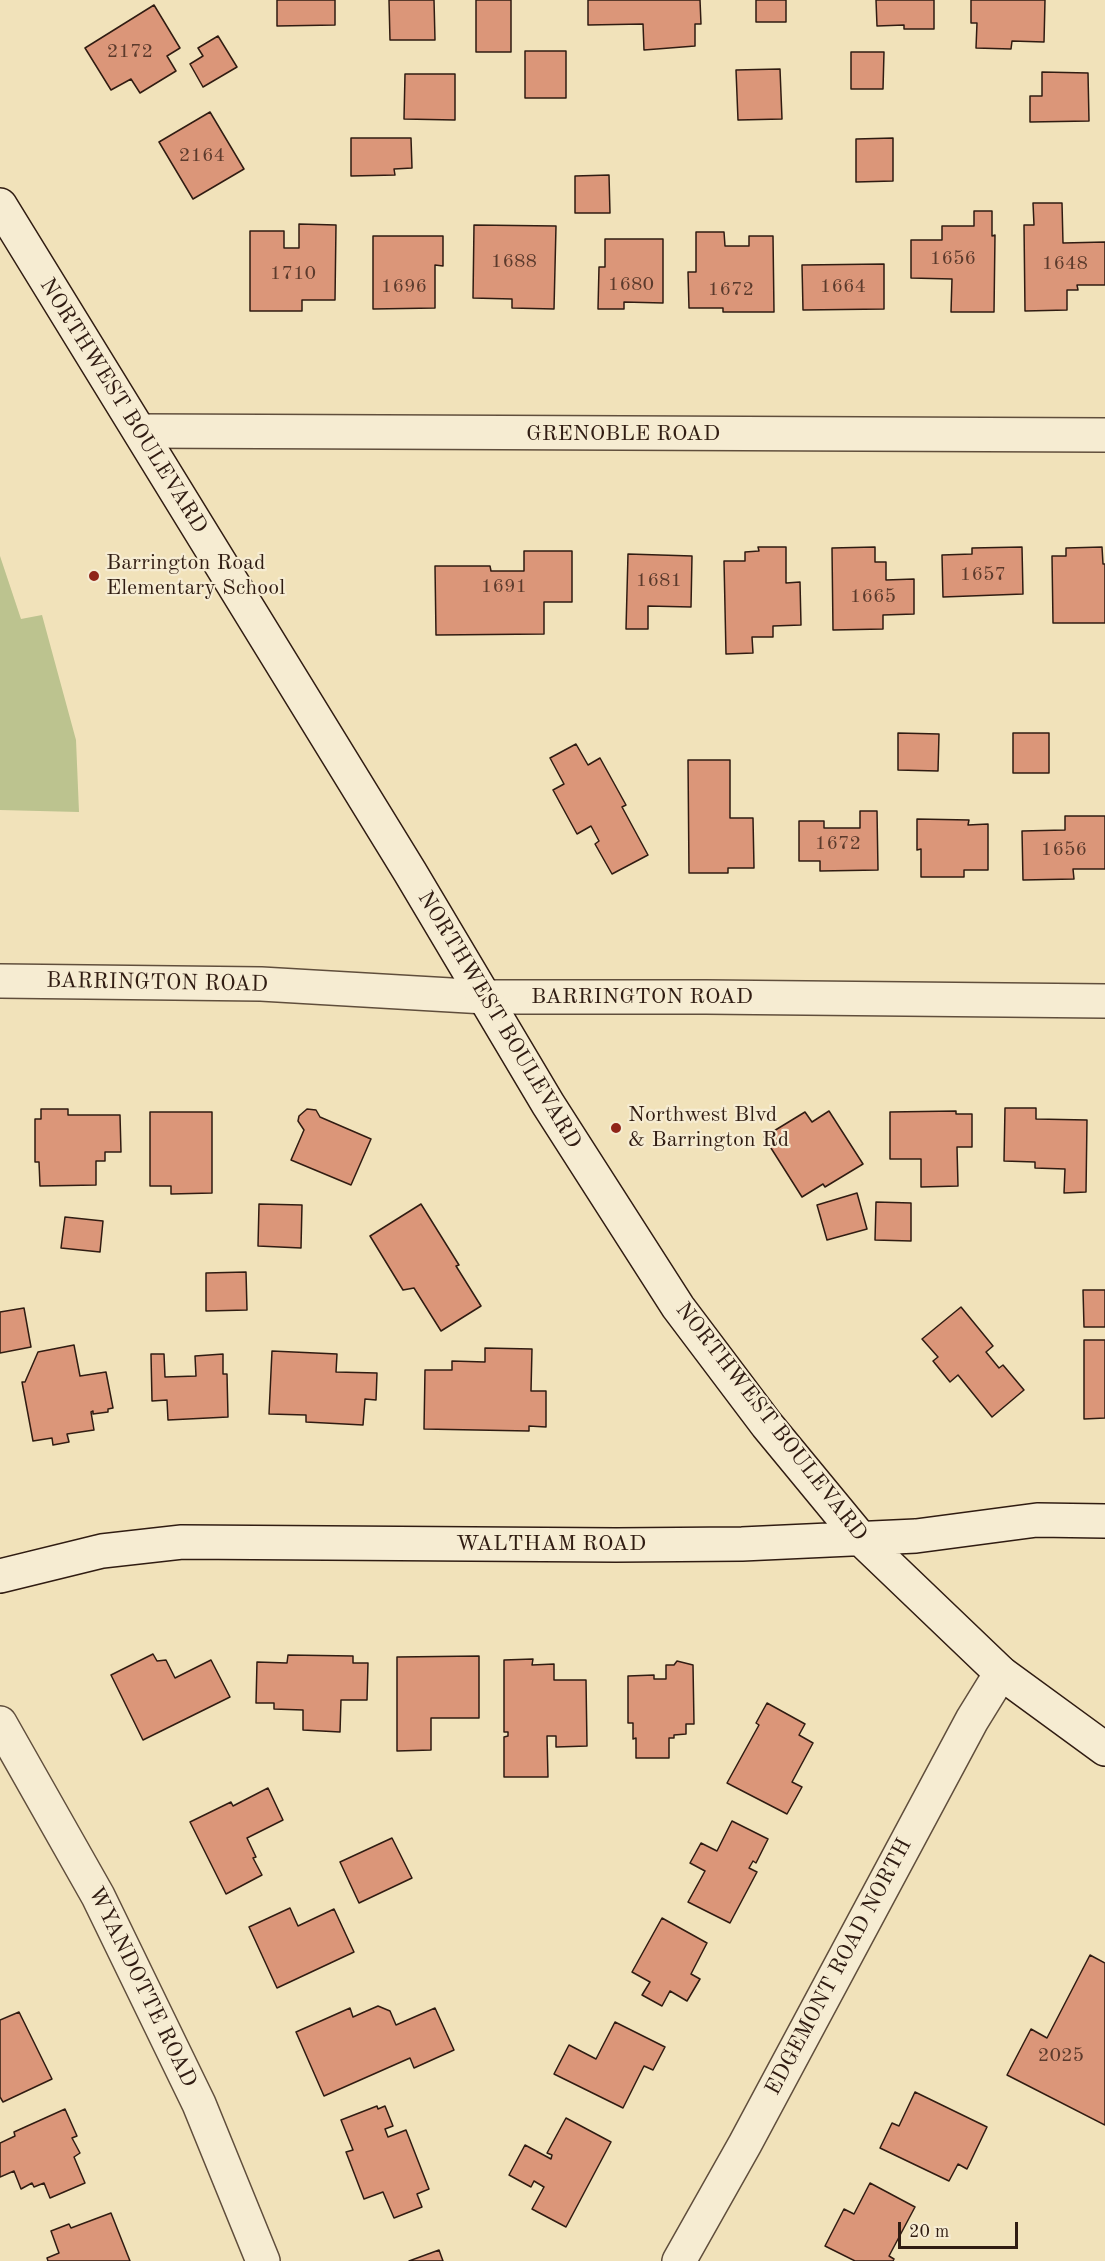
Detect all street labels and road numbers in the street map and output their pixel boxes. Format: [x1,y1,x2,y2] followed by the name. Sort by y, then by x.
[33,274,213,538] street label: NORTHWEST BOULEVARD
[526,421,720,447] street label: GRENOBLE ROAD
[411,886,587,1154] street label: NORTHWEST BOULEVARD
[46,968,268,998] street label: BARRINGTON ROAD
[531,984,753,1010] street label: BARRINGTON ROAD
[670,1297,872,1547] street label: NORTHWEST BOULEVARD
[456,1531,646,1557] street label: WALTHAM ROAD
[760,1834,918,2100] street label: EDGEMONT ROAD NORTH
[82,1882,202,2092] street label: WYANDOTTE ROAD

